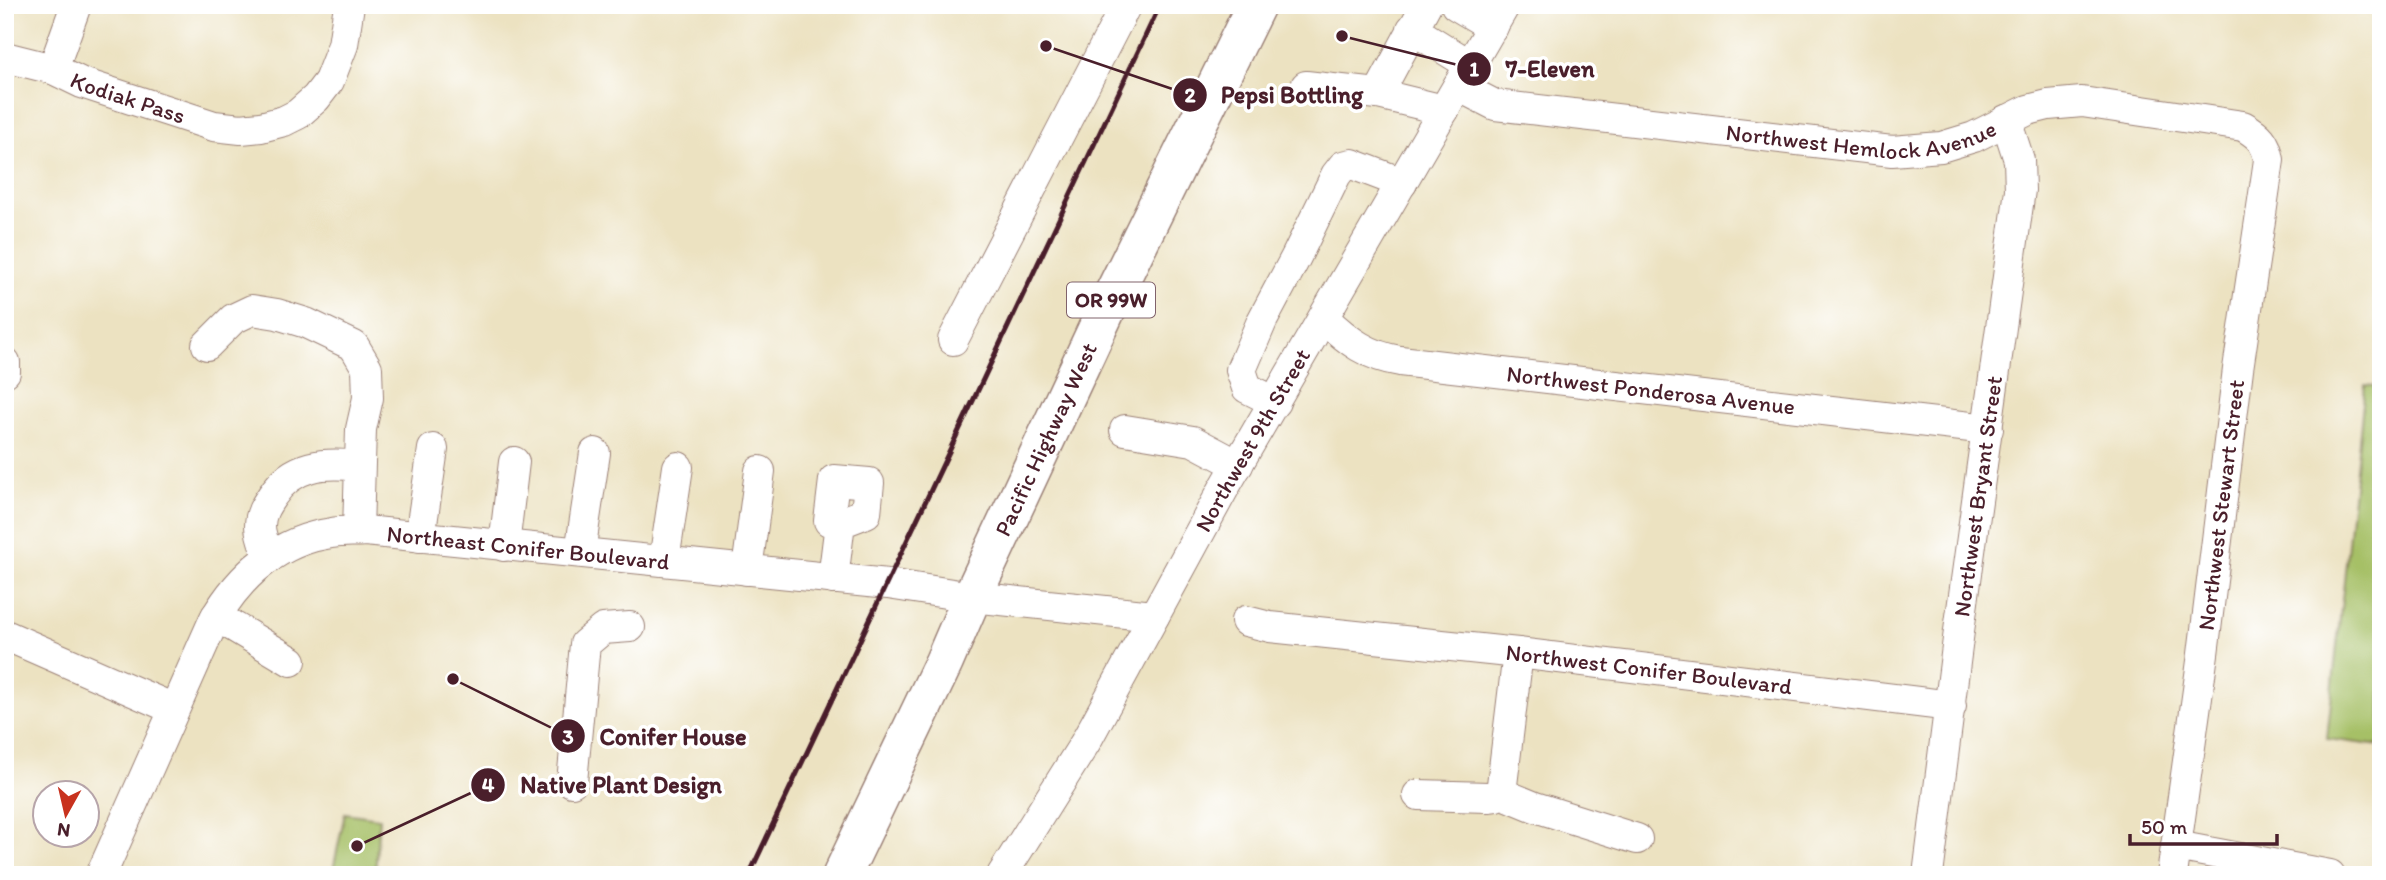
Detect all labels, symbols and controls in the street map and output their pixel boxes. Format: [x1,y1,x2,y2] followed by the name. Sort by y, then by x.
[1456,46,1608,91] callout: 7-Eleven
[1504,54,1595,83] text: 7-Eleven
[1469,56,1479,81] text: 1
[66,66,189,130] street label: Kodiak Pass
[1172,72,1377,117] callout: Pepsi Bottling
[1221,80,1364,110] text: Pepsi Bottling
[1184,82,1196,107] text: 2
[1724,114,2001,166] street label: Northwest Hemlock Avenue
[1067,282,1155,318] road number: OR 99W
[988,338,1103,541] street label: Pacific Highway West
[1189,343,1316,537] street label: Northwest 9th Street
[1505,359,1797,421] street label: Northwest Ponderosa Avenue
[1947,374,2008,618] street label: Northwest Bryant Street
[2192,378,2250,632] street label: Northwest Stewart Street
[385,519,671,576] street label: Northeast Conifer Boulevard
[1504,638,1794,700] street label: Northwest Conifer Boulevard
[551,714,761,759] callout: Conifer House
[599,722,747,751] text: Conifer House
[562,724,574,749] text: 3
[471,762,736,807] callout: Native Plant Design
[520,770,722,800] text: Native Plant Design
[482,772,495,797] text: 4
[32,778,102,848] north arrow
[2130,803,2278,847] scale bar
[2141,814,2188,839] text: 50 m
[56,818,72,843] text: N

